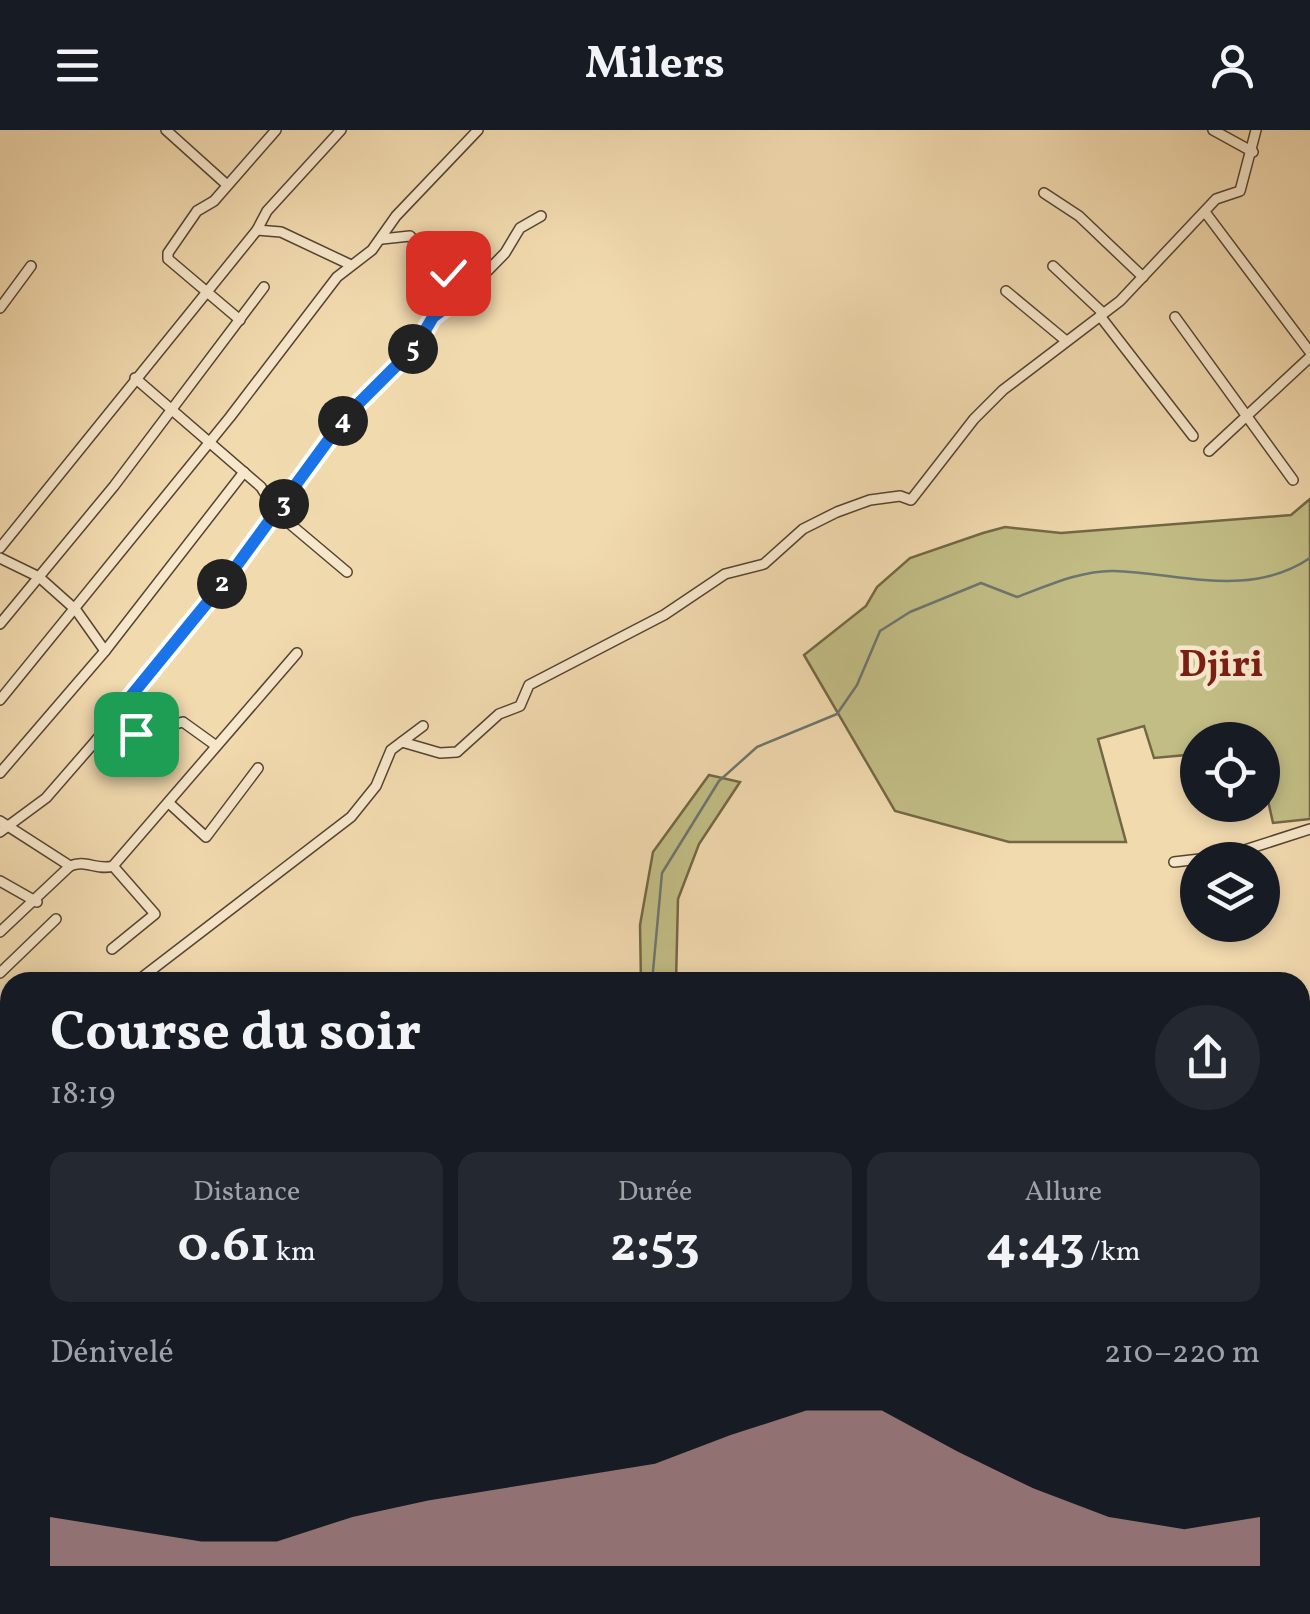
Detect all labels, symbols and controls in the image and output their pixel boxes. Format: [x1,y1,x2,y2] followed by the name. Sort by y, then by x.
[585,34,725,97] text: Milers
[50,38,105,93] icon: menu
[1205,38,1260,93] icon: person
[406,231,491,316] pin
[421,246,476,301] icon: check
[388,324,438,374] pin: 5
[406,329,420,368] text: 5
[318,396,368,446] pin: 4
[335,401,351,440] text: 4
[259,479,309,529] pin: 3
[277,484,291,523] text: 3
[197,559,247,609] pin: 2
[215,564,229,603] text: 2
[1179,640,1263,693] district label: Djiri
[94,692,179,777] pin
[109,707,164,762] icon: arrive
[1180,722,1280,942] map controls
[1180,722,1280,822] button: locate
[1180,842,1280,942] button: layers
[50,997,421,1073] text: Course du soir
[1155,1005,1260,1110] button: share
[50,1073,115,1117] text: 18:19
[193,1173,300,1212] text: Distance
[618,1173,692,1212] text: Durée
[1025,1173,1102,1212] text: Allure
[178,1212,270,1282] text: 0.61
[610,1212,700,1282] text: 2:53
[986,1212,1085,1282] text: 4:43
[270,1233,316,1272] text: km
[1085,1233,1141,1272] text: /km
[50,1332,174,1376] text: Dénivelé
[1104,1332,1260,1376] text: 210–220 m

